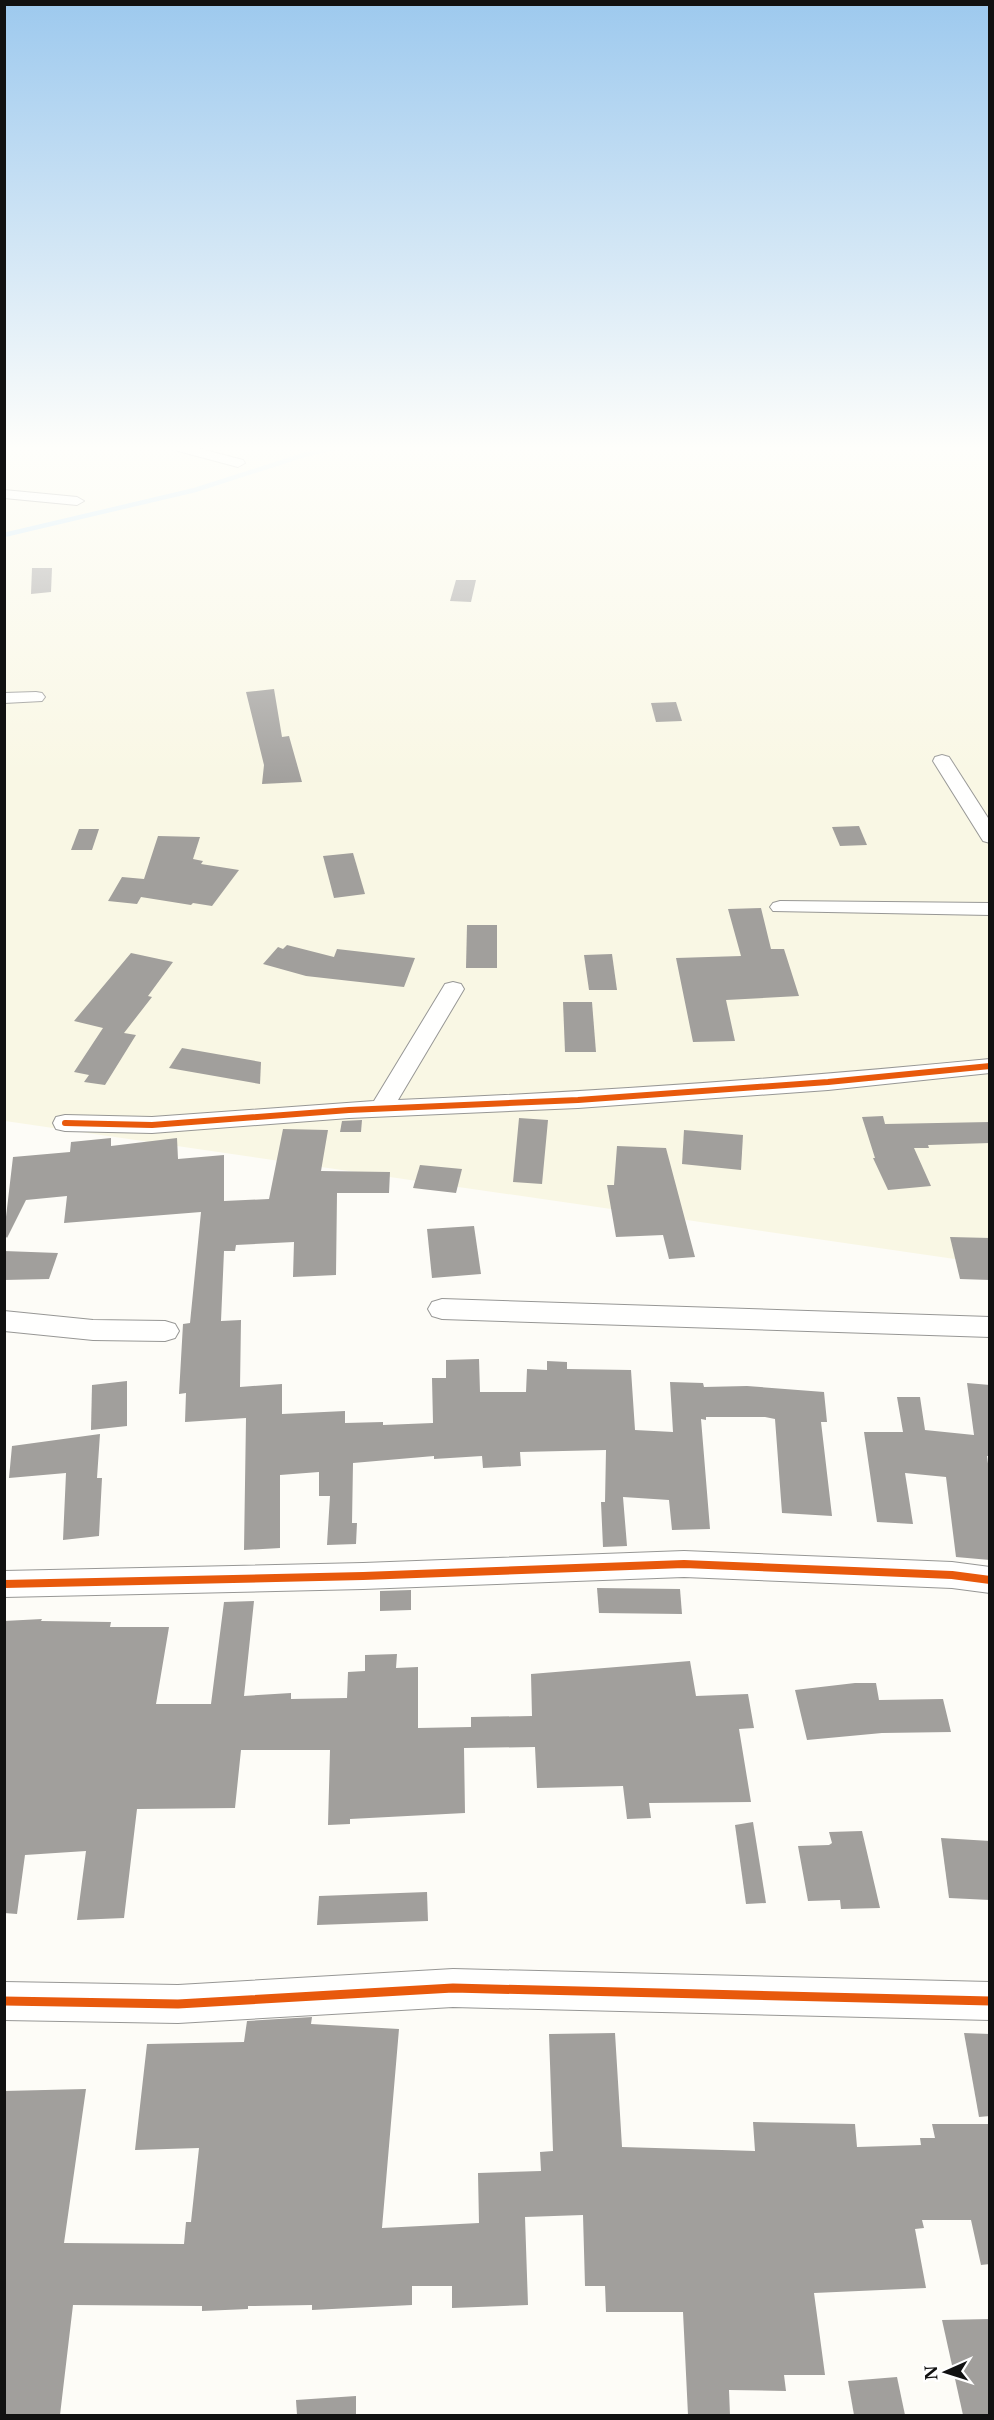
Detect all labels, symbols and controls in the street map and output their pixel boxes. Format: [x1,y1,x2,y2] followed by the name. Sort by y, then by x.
[916,2342,976,2402] north arrow
[921,2365,941,2381] text: N

